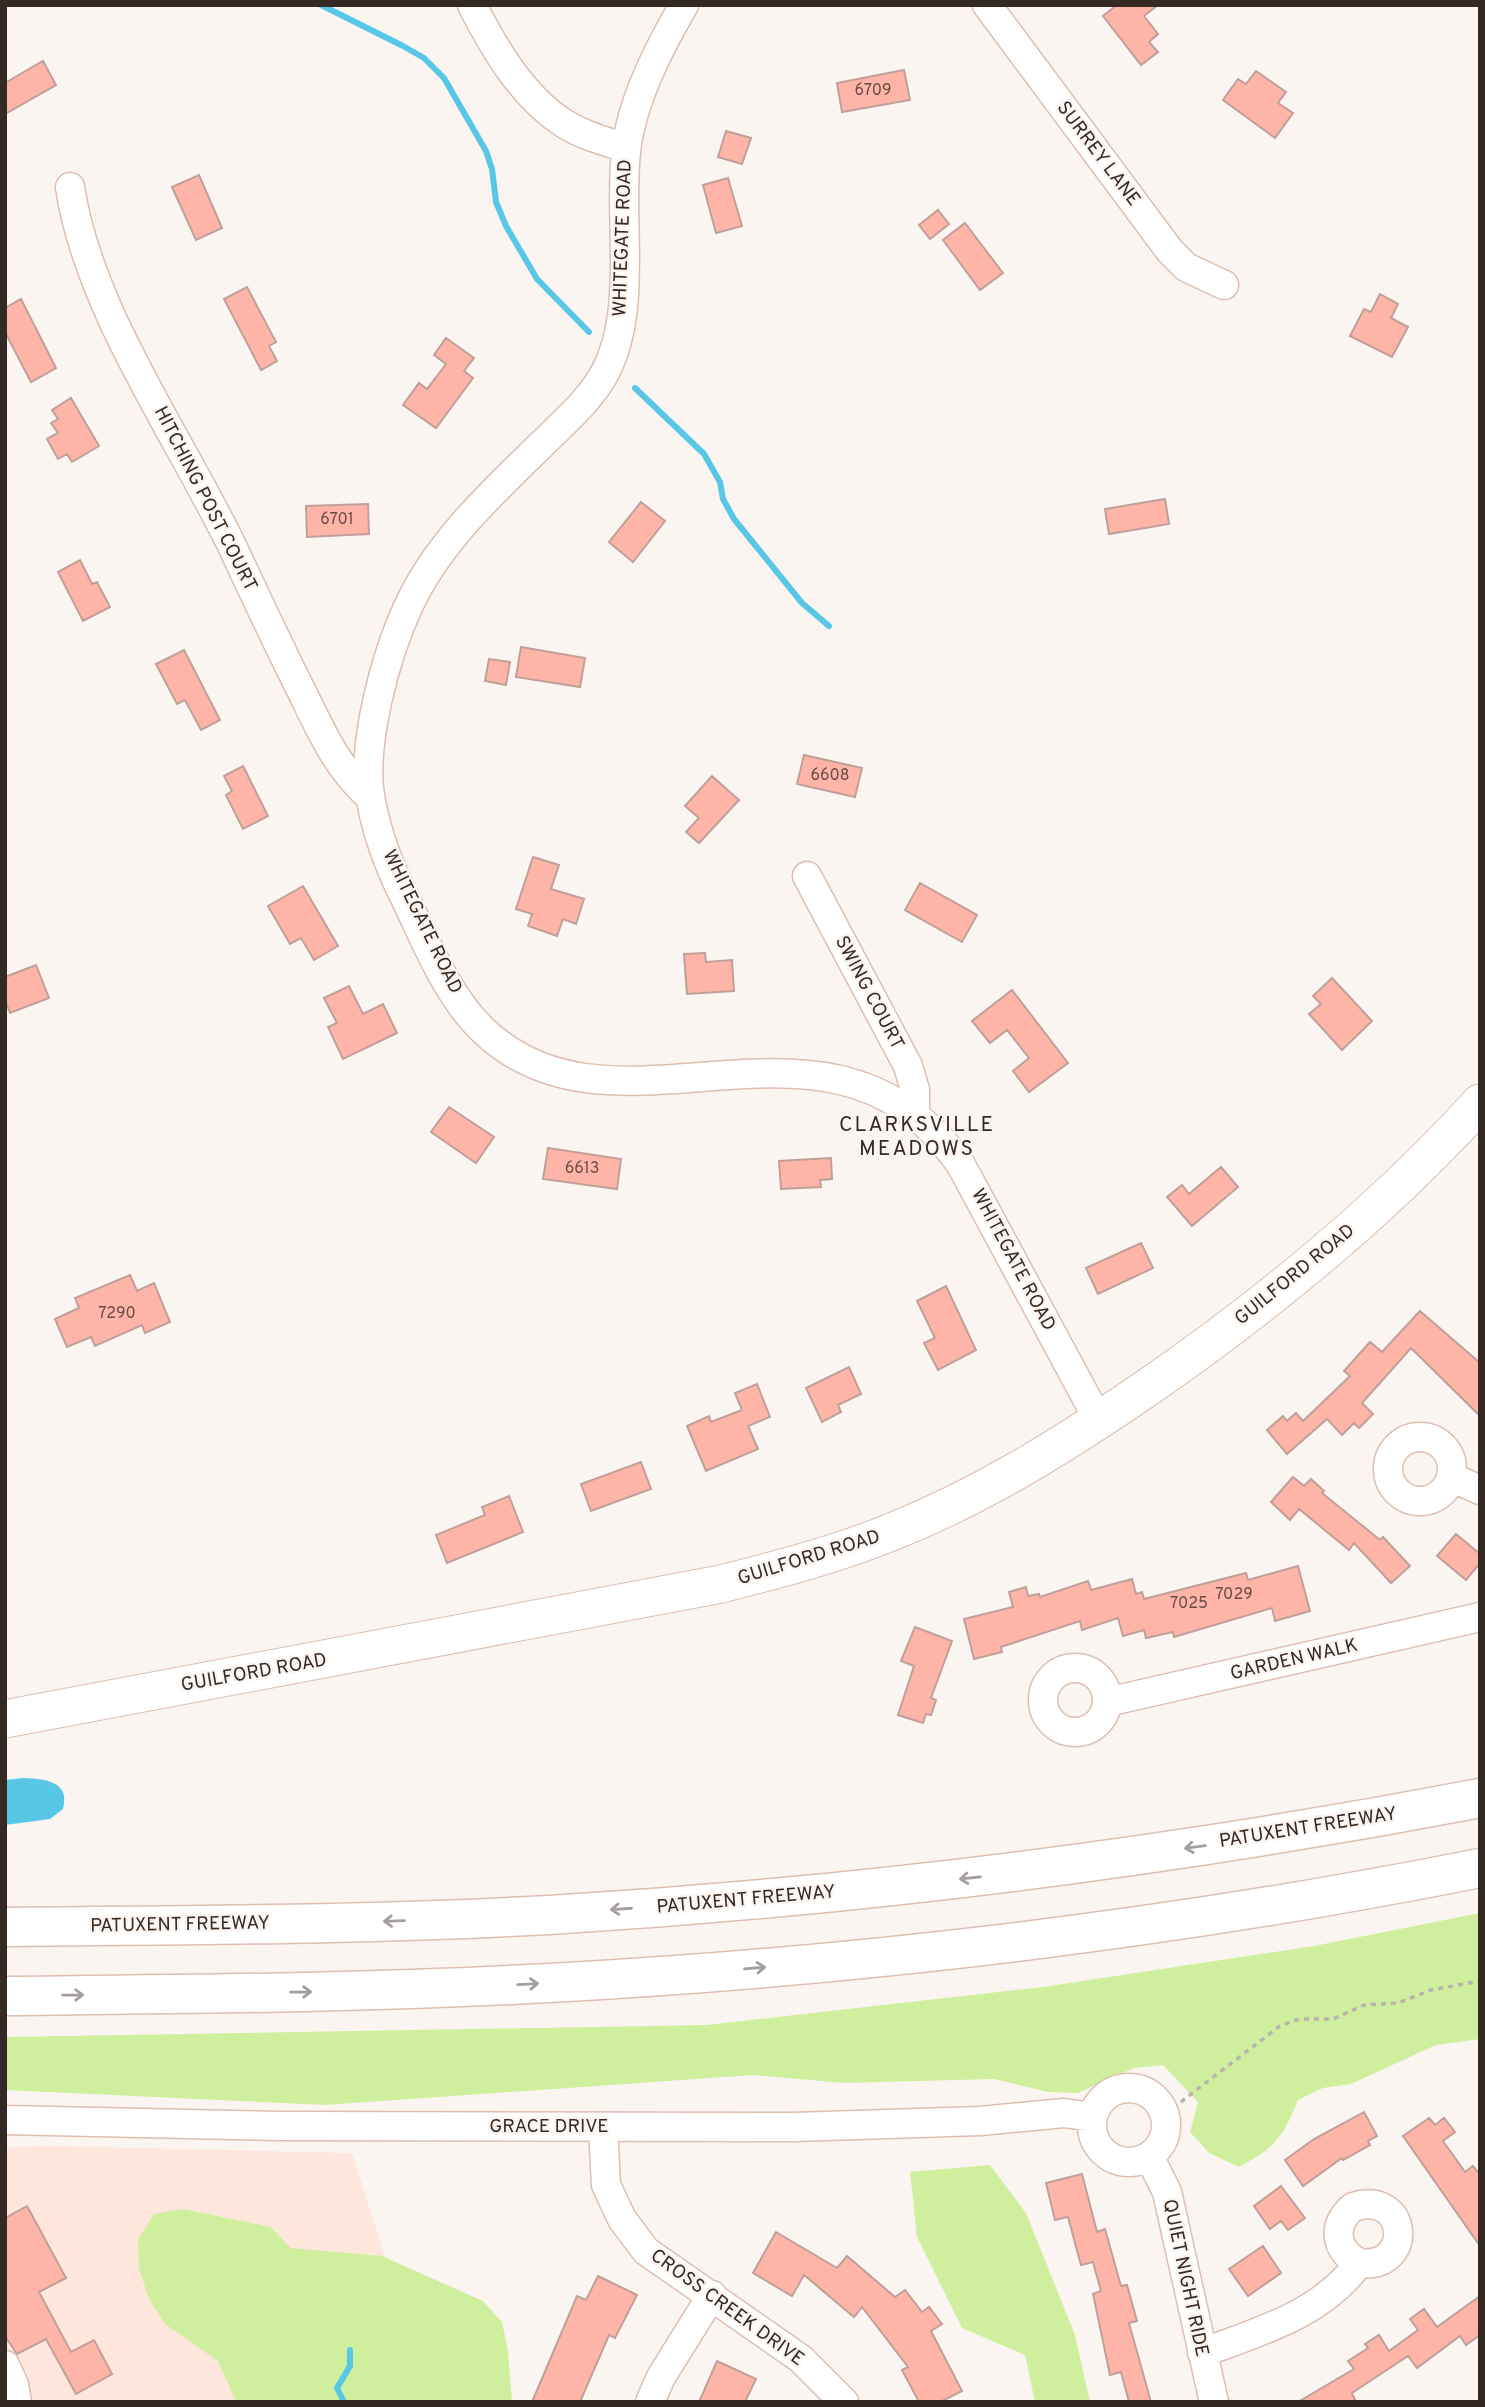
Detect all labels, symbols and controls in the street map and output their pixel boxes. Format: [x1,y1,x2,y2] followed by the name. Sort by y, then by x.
[855,81,891,101] house number: 6709
[1051,97,1145,211] street label: SURREY LANE
[608,159,638,317] street label: WHITEGATE ROAD
[148,403,262,595] street label: HITCHING POST COURT
[320,510,354,530] house number: 6701
[810,766,850,786] house number: 6608
[377,846,467,998] street label: WHITEGATE ROAD
[829,932,909,1054] street label: SWING COURT
[839,1112,995,1163] district label: CLARKSVILLE MEADOWS
[565,1159,599,1179] house number: 6613
[965,1185,1061,1335] street label: WHITEGATE ROAD
[1230,1219,1360,1331] street label: GUILFORD ROAD
[98,1304,136,1324] house number: 7290
[735,1525,883,1591] street label: GUILFORD ROAD
[1215,1585,1253,1605] house number: 7029
[1170,1594,1208,1614] house number: 7025
[1228,1634,1360,1686] street label: GARDEN WALK
[179,1648,329,1698] street label: GUILFORD ROAD
[1217,1802,1399,1854] street label: PATUXENT FREEWAY
[1184,1840,1207,1853] one-way arrow
[959,1872,982,1885] one-way arrow
[656,1880,836,1920] street label: PATUXENT FREEWAY
[610,1903,633,1916] one-way arrow
[90,1911,270,1939] street label: PATUXENT FREEWAY
[383,1914,406,1928] one-way arrow
[743,1961,766,1974] one-way arrow
[517,1978,540,1991] one-way arrow
[289,1986,312,1999] one-way arrow
[62,1988,85,2002] one-way arrow
[489,2115,609,2139] street label: GRACE DRIVE
[1157,2197,1213,2359] street label: QUIET NIGHT RIDE
[645,2244,809,2372] street label: CROSS CREEK DRIVE

